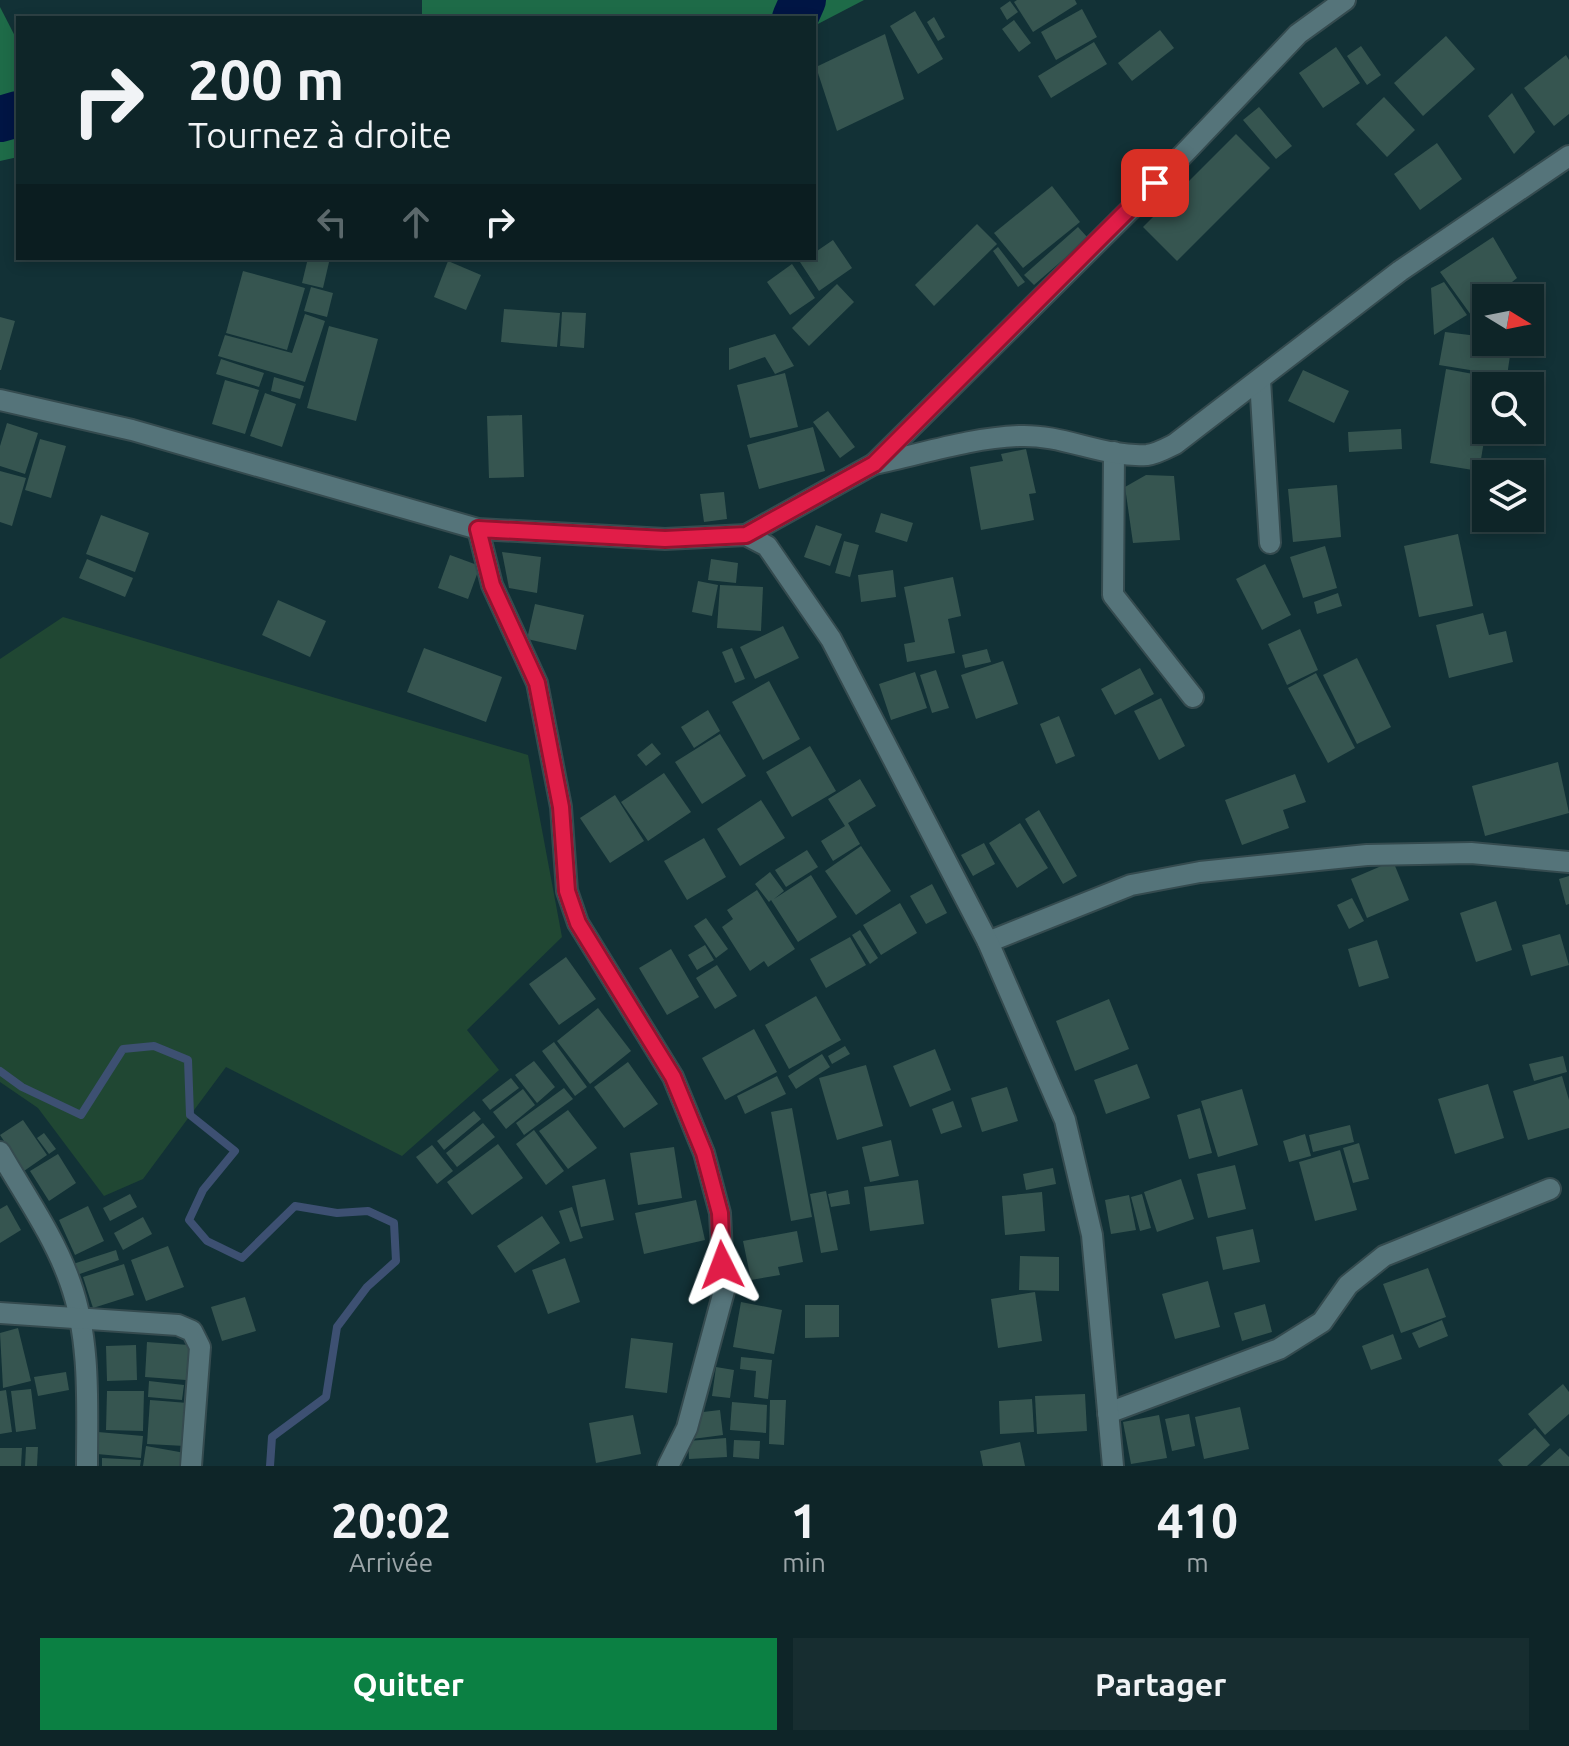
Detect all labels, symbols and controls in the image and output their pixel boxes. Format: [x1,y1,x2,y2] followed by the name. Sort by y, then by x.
[56,48,160,152] icon: right
[188,48,344,111] text: 200 m
[188,114,452,155] text: Tournez à droite
[1121,149,1189,217] pin
[1133,161,1177,205] icon: arrive
[310,200,354,244] icon: left
[394,200,438,244] icon: ahead
[478,200,522,244] icon: right
[1472,284,1544,356] north arrow
[1472,284,1544,532] map controls
[1472,372,1544,444] button: search
[1472,460,1544,532] button: layers
[680,1223,764,1307] position arrow
[331,1493,451,1547] text: 20:02
[790,1493,817,1547] text: 1
[1157,1493,1238,1547] text: 410
[349,1548,433,1577] text: Arrivée
[782,1548,826,1577] text: min
[1186,1548,1209,1577] text: m
[40,1638,777,1730] button: Quitter
[793,1638,1529,1730] button: Partager

